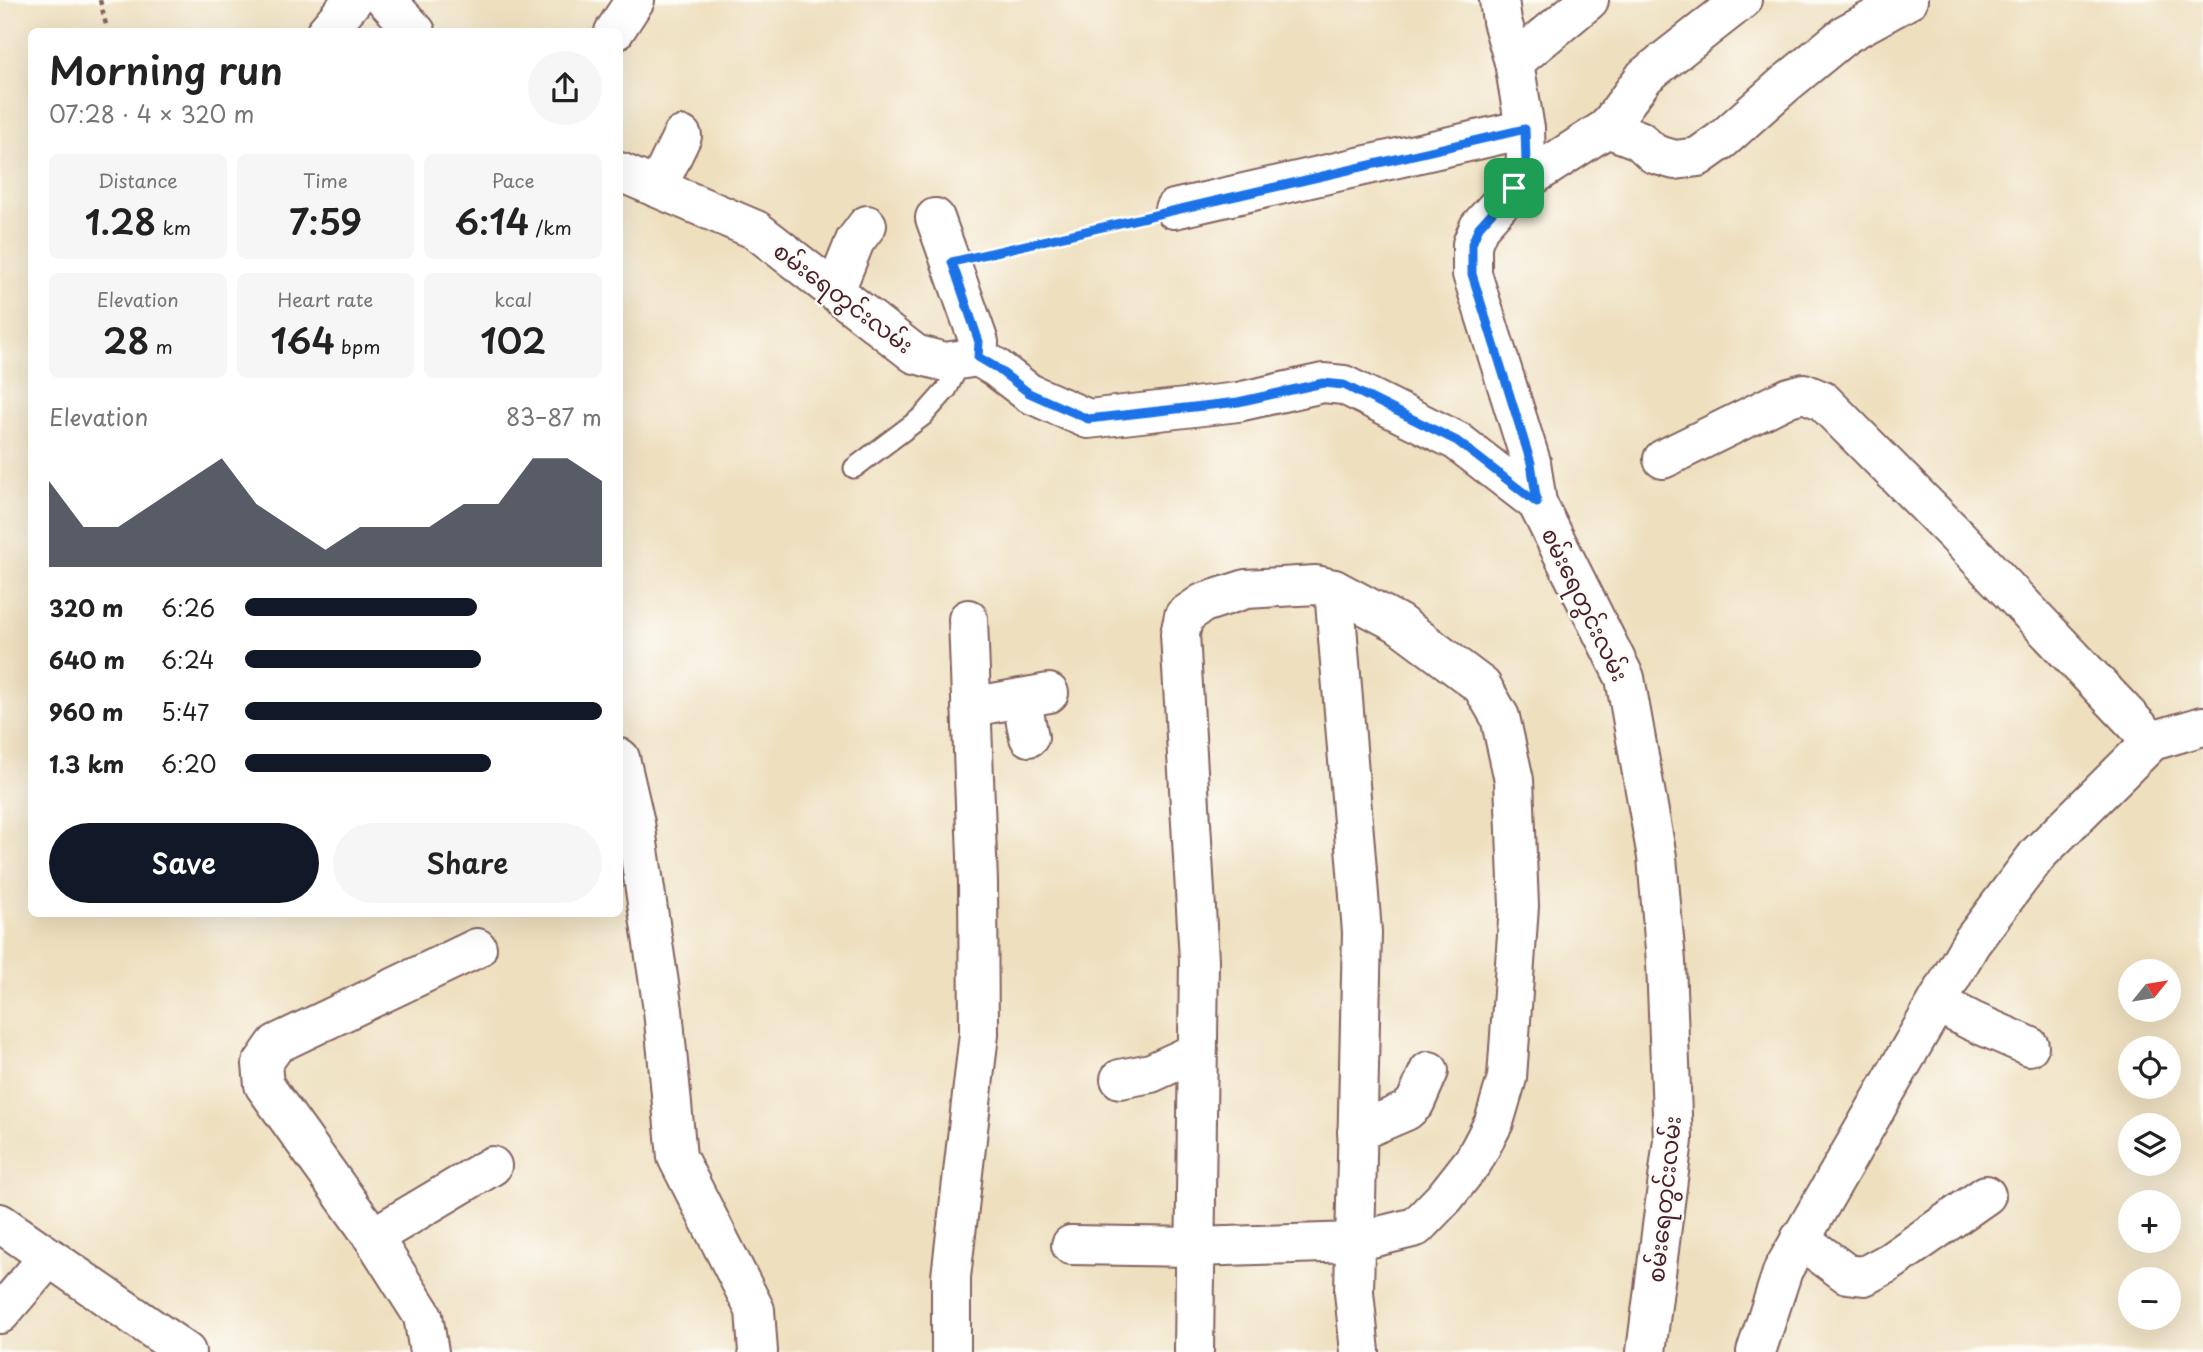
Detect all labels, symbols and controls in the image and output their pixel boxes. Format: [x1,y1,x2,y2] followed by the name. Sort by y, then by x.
[49,41,283,98] text: Morning run
[528,51,602,125] button: share
[49,96,254,131] text: 07:28 · 4 × 320 m
[1484,158,1544,218] pin
[98,166,178,194] text: Distance
[303,166,348,194] text: Time
[492,166,535,194] text: Pace
[1495,169,1533,207] icon: arrive
[85,194,156,247] text: 1.28
[289,194,362,247] text: 7:59
[454,194,529,247] text: 6:14
[156,213,191,241] text: km
[529,213,572,241] text: /km
[765,233,921,364] street label: စမ်းရေတွင်းလမ်း
[97,285,179,313] text: Elevation
[278,285,373,313] text: Heart rate
[494,285,532,313] text: kcal
[103,313,149,366] text: 28
[270,313,335,366] text: 164
[480,313,546,366] text: 102
[149,332,173,360] text: m
[335,332,381,360] text: bpm
[49,399,148,434] text: Elevation
[506,399,602,434] text: 83–87 m
[1531,521,1638,688] street label: စမ်းရေတွင်းလမ်း
[49,590,123,625] text: 320 m
[161,590,215,625] text: 6:26
[49,642,125,677] text: 640 m
[161,642,215,677] text: 6:24
[49,694,123,729] text: 960 m
[161,694,209,729] text: 5:47
[49,746,124,781] text: 1.3 km
[161,746,217,781] text: 6:20
[49,823,319,903] button: Save
[333,823,602,903] button: Share
[2118,959,2180,1022] north arrow
[2118,959,2181,1330] map controls
[2118,1036,2181,1099] button: locate
[2118,1113,2181,1176] button: layers
[1637,1114,1692,1284] street label: စမ်းရေတွင်းလမ်း
[2118,1190,2181,1253] button: +
[2118,1267,2181,1330] button: −

